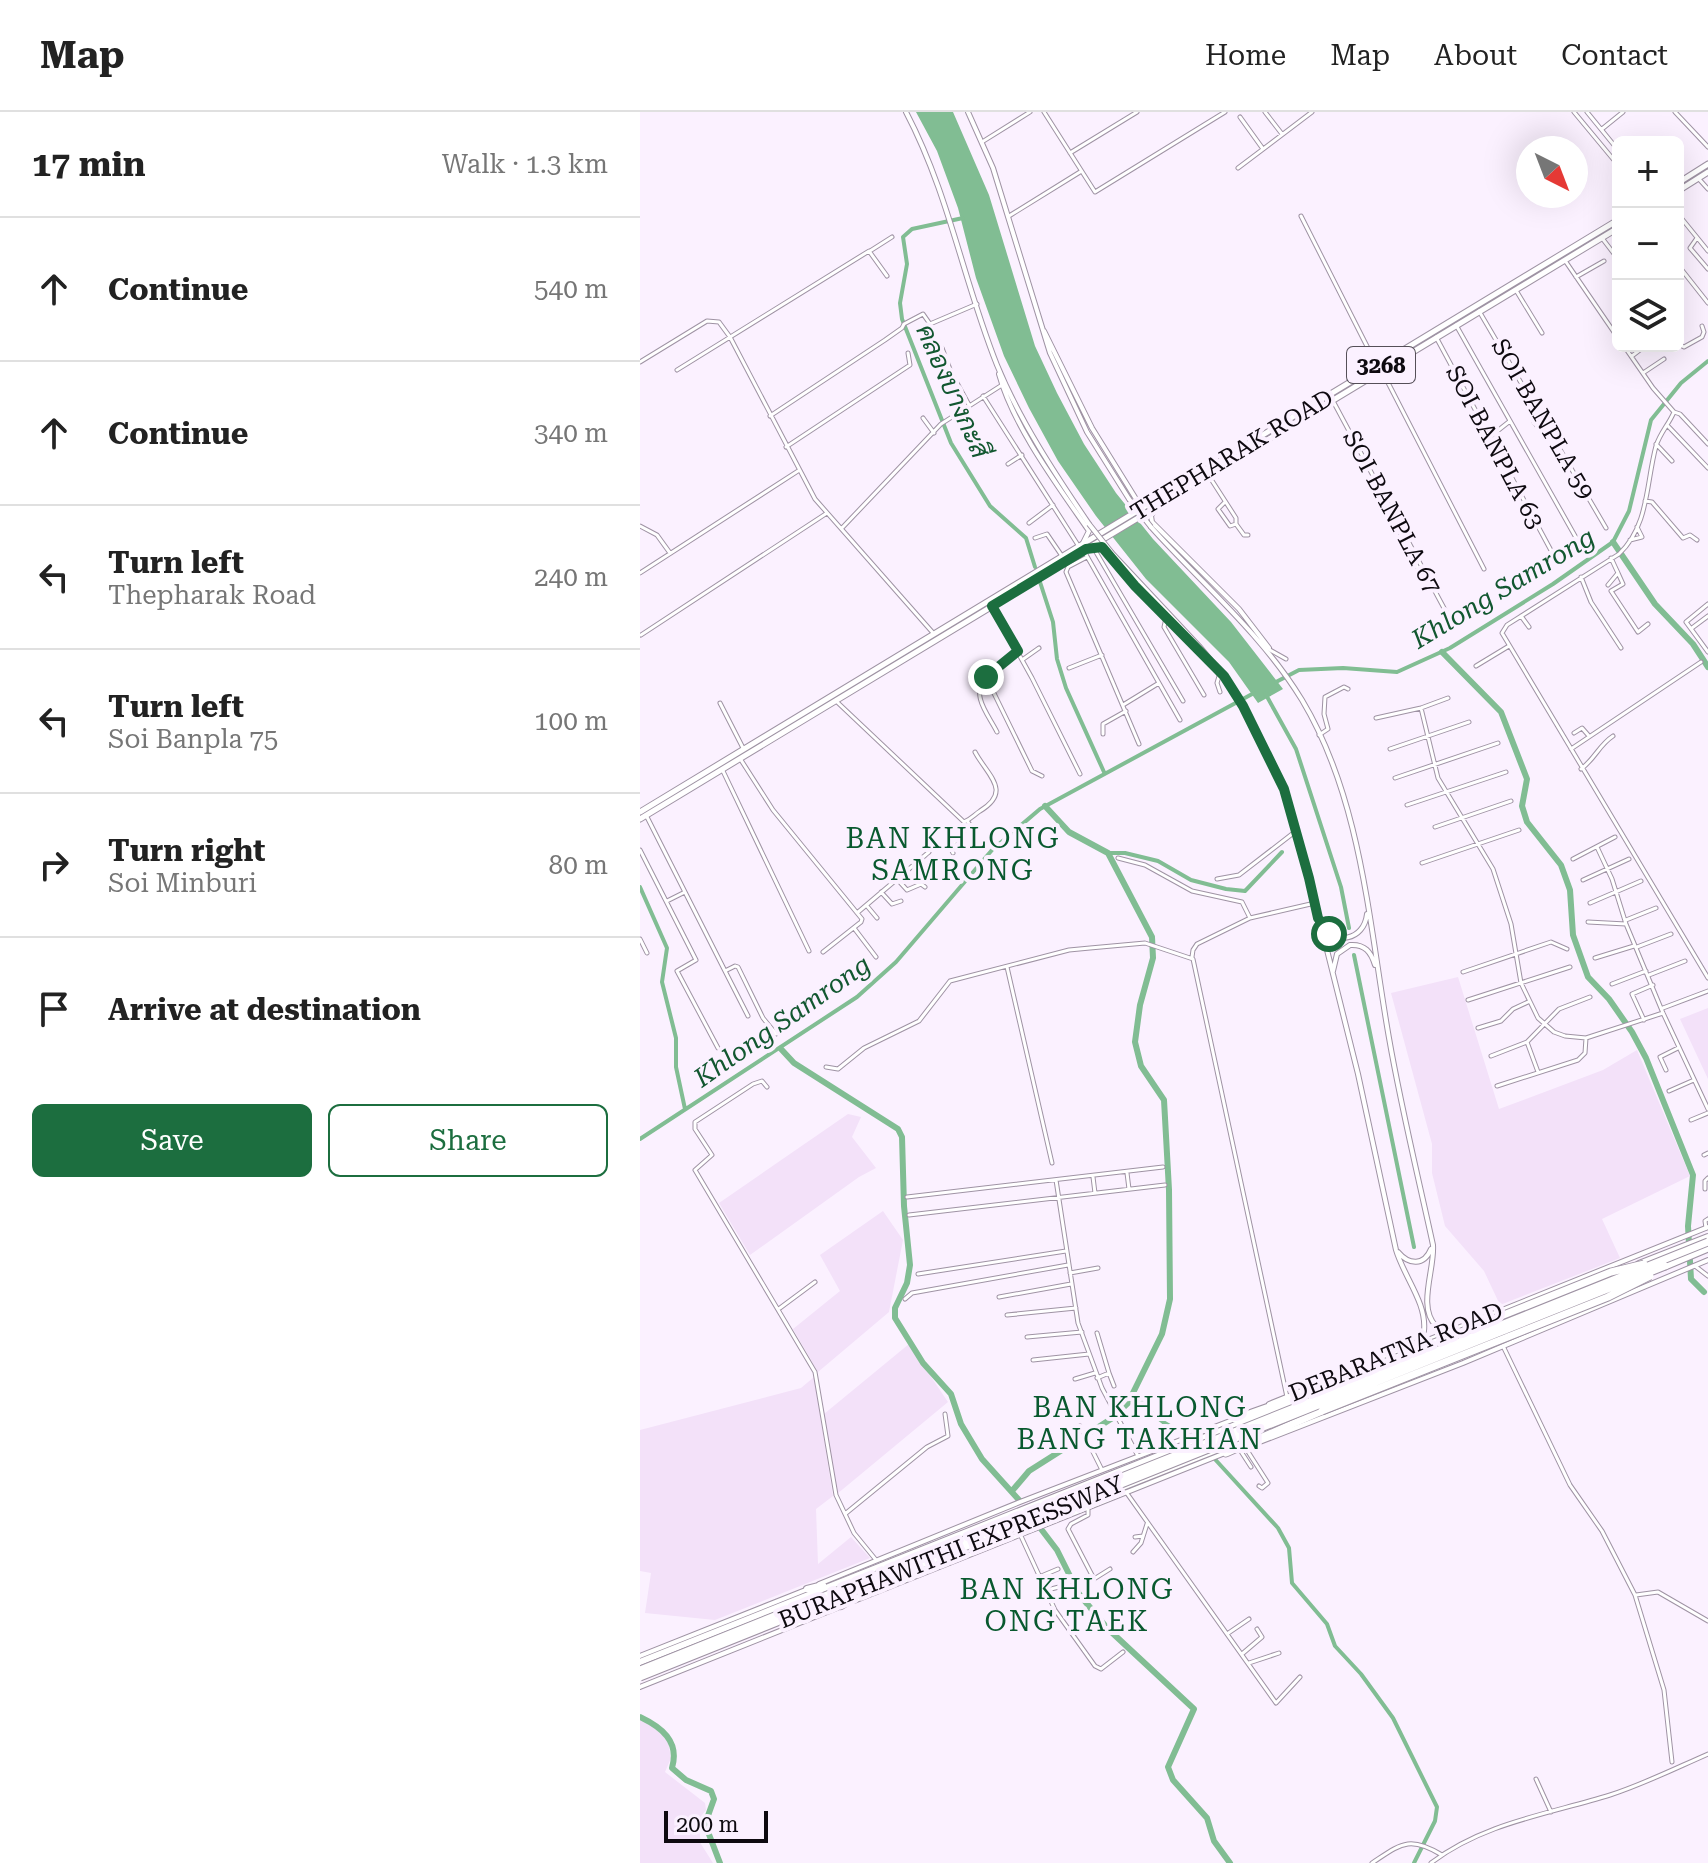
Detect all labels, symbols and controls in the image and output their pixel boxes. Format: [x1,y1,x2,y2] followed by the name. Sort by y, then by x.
[40,33,125,77] text: Map
[1205,39,1286,72] text: Home
[1330,39,1390,72] text: Map
[1434,39,1517,72] text: About
[1561,39,1668,72] text: Contact
[1516,136,1588,208] north arrow
[1612,136,1684,352] map controls
[1612,136,1684,208] button: +
[32,144,146,184] text: 17 min
[442,149,608,179] text: Walk · 1.3 km
[1612,208,1684,280] button: −
[32,267,76,311] icon: ahead
[108,272,248,307] text: Continue
[534,274,608,304] text: 540 m
[1612,280,1684,352] button: layers
[910,319,998,464] water label: คลองบางกะสี
[1486,334,1600,504] street label: SOI BANPLA 59
[1347,347,1415,383] road number: 3268
[1440,361,1550,533] street label: SOI BANPLA 63
[1126,383,1338,527] street label: THEPHARAK ROAD
[32,411,76,455] icon: ahead
[108,416,248,451] text: Continue
[534,418,608,448] text: 340 m
[1337,426,1447,598] street label: SOI BANPLA 67
[1405,522,1600,655] water label: Khlong Samrong
[108,545,244,580] text: Turn left
[32,555,76,599] icon: left
[534,562,608,592] text: 240 m
[108,580,316,610] text: Thepharak Road
[968,659,1004,695] route end
[108,689,244,724] text: Turn left
[32,699,76,743] icon: left
[534,706,608,736] text: 100 m
[108,724,278,754] text: Soi Banpla 75
[846,822,1060,887] district label: BAN KHLONG SAMRONG
[108,833,265,868] text: Turn right
[32,843,76,887] icon: right
[549,850,608,880] text: 80 m
[108,868,257,898] text: Soi Minburi
[1311,916,1347,952] route start
[687,949,876,1094] water label: Khlong Samrong
[32,987,76,1031] icon: arrive
[108,992,421,1027] text: Arrive at destination
[32,1104,312,1177] button: Save
[328,1104,608,1177] button: Share
[1285,1296,1507,1408] street label: DEBARATNA ROAD
[1017,1391,1263,1456] district label: BAN KHLONG BANG TAKHIAN
[774,1470,1128,1634] street label: BURAPHAWITHI EXPRESSWAY
[960,1573,1174,1638] district label: BAN KHLONG ONG TAEK
[664,1807,768,1843] scale bar
[676,1812,739,1837] text: 200 m

